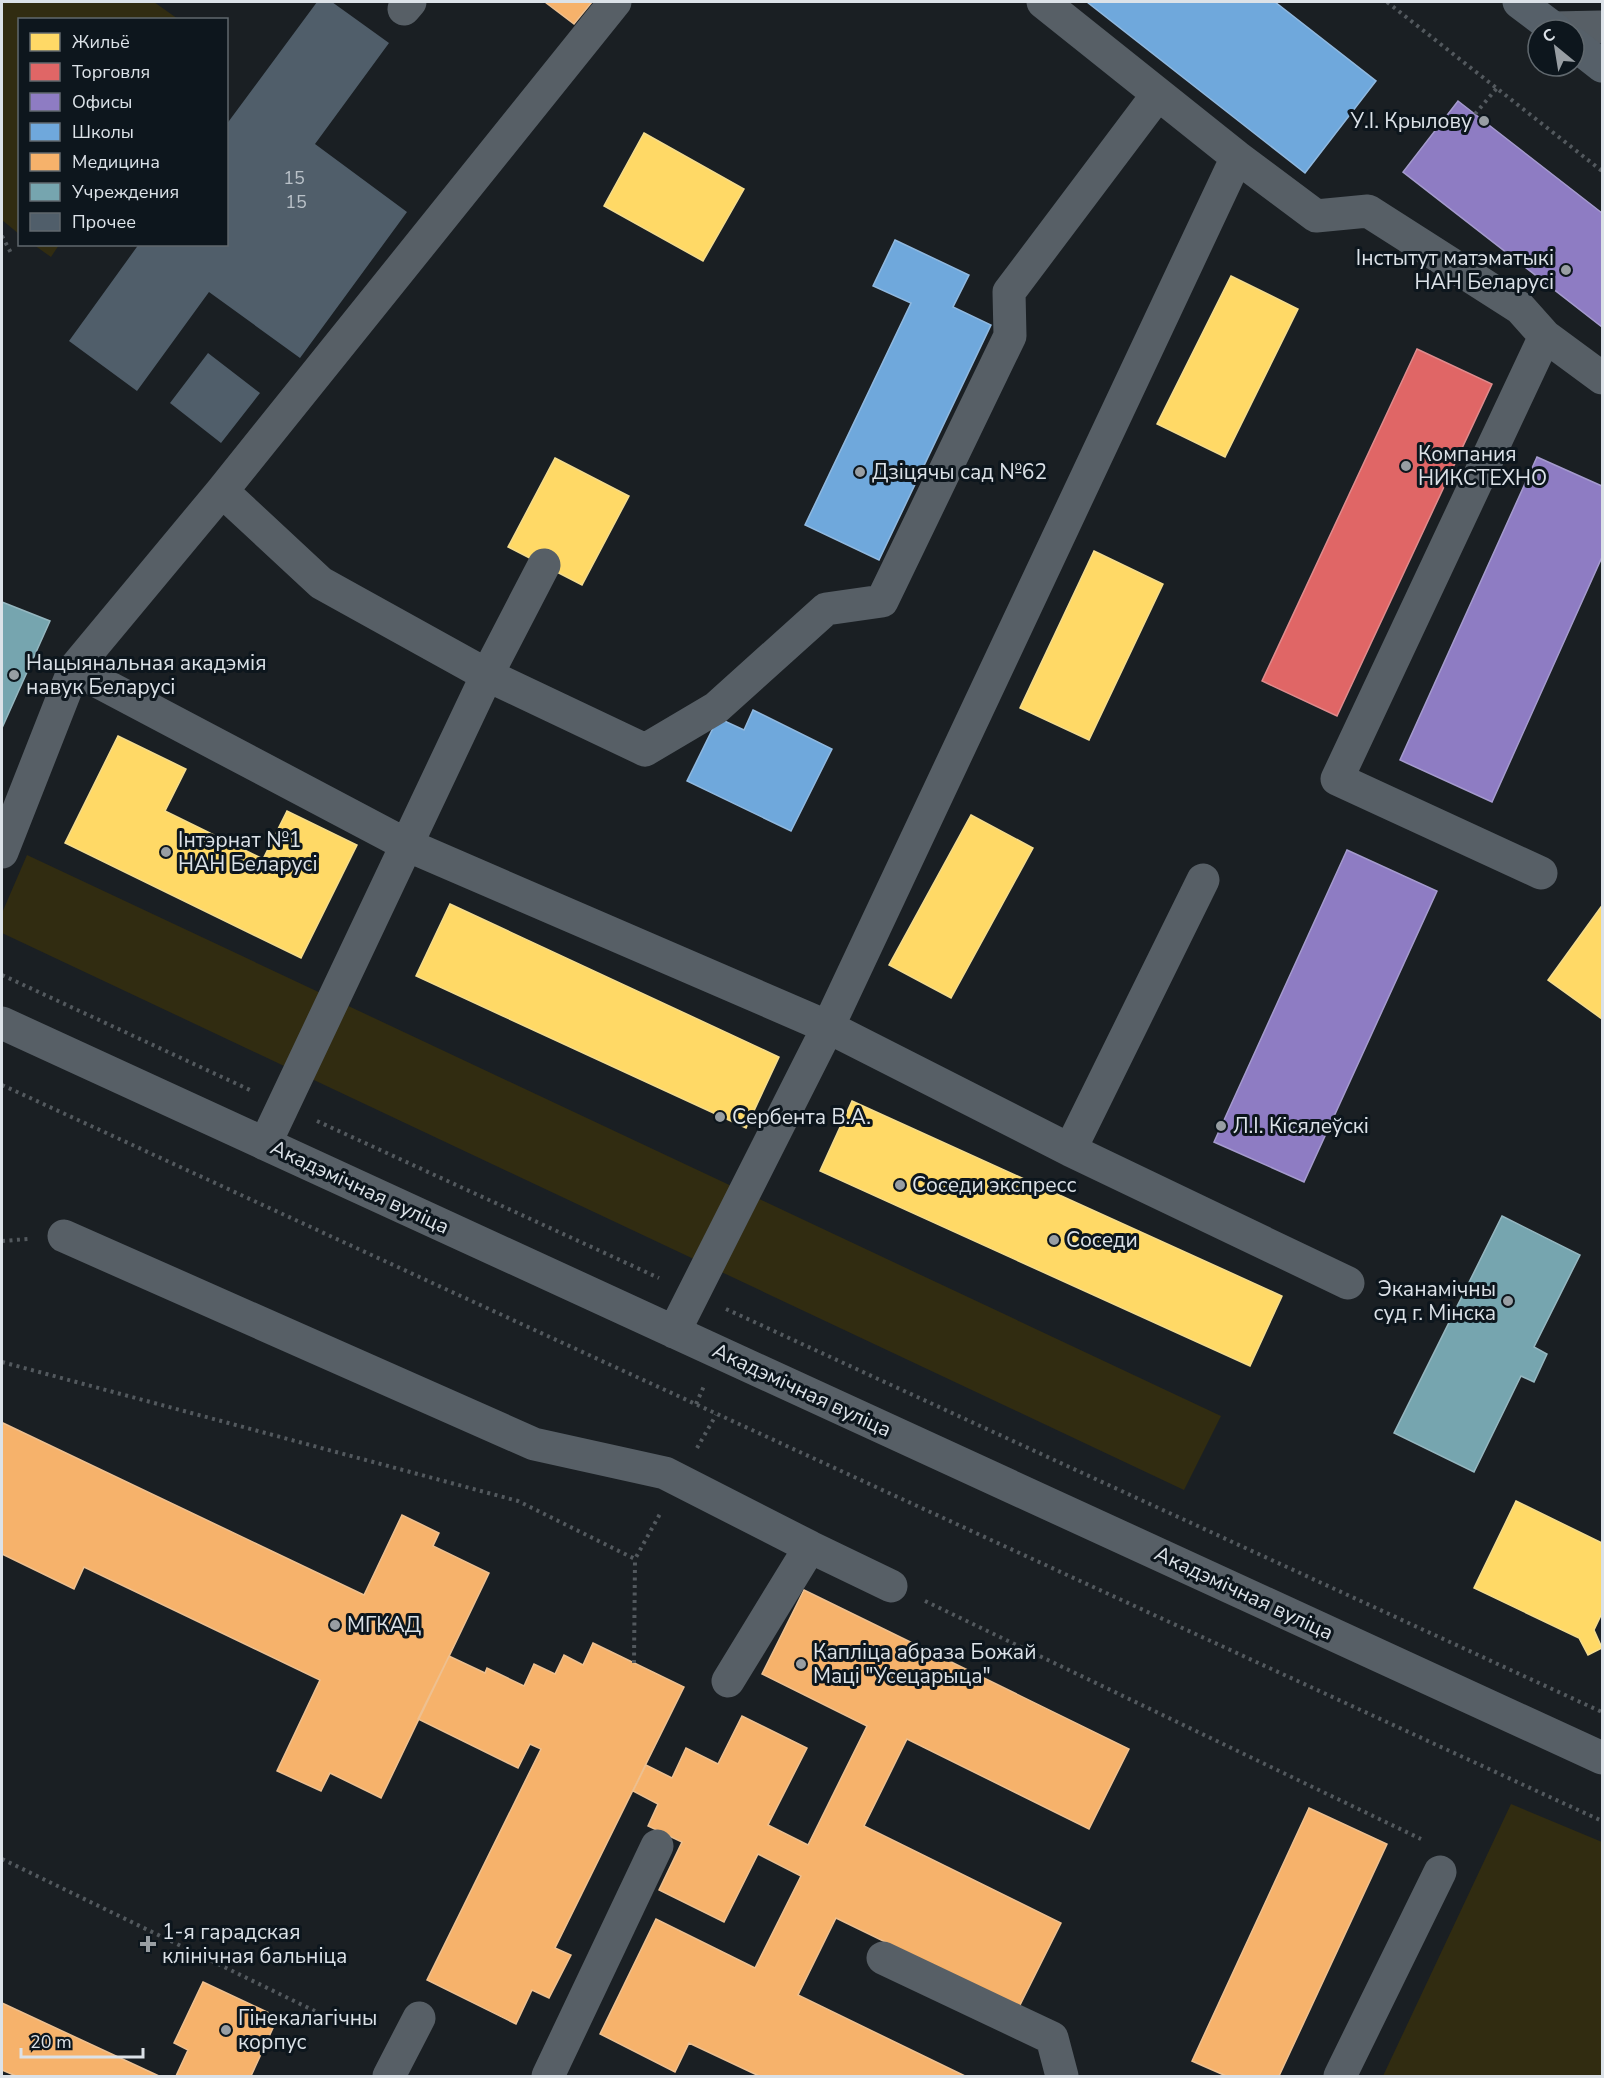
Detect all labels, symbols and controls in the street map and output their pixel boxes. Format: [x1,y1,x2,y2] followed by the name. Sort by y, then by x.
[18,18,228,246] legend
[1526,18,1586,78] north arrow
[1539,24,1559,48] text: С
[72,30,130,54] text: Жильё
[72,60,150,84] text: Торговля
[72,90,132,114] text: Офисы
[1349,107,1472,135] place label: У.І. Крылову
[1477,114,1491,128] marker: У.І. Крылову
[72,120,134,144] text: Школы
[72,150,160,174] text: Медицина
[283,166,305,190] house number: 15
[71,180,179,204] text: Учреждения
[285,190,307,214] house number: 15
[72,210,136,234] text: Прочее
[1356,244,1554,296] place label: Інстытут матэматыкі НАН Беларусі
[1559,263,1573,277] marker: Інстытут матэматыкі НАН Беларусі
[1418,440,1547,492] place label: Компания НИКСТЕХНО
[872,458,1047,486] place label: Дзіцячы сад №62
[1399,459,1413,473] marker: Компания НИКСТЕХНО
[853,465,867,479] marker: Дзіцячы сад №62
[26,649,267,701] place label: Нацыянальная акадэмія навук Беларусі
[7,668,21,682] marker: Нацыянальная акадэмія навук Беларусі
[178,826,318,878] place label: Інтэрнат №1 НАН Беларусі
[159,845,173,859] marker: Інтэрнат №1 НАН Беларусі
[732,1103,871,1131] place label: Сербента В.А.
[713,1110,727,1124] marker: Сербента В.А.
[1233,1112,1369,1140] place label: Л.І. Кісялеўскі
[1214,1119,1228,1133] marker: Л.І. Кісялеўскі
[266,1133,454,1241] street label: Акадэмічная вуліца
[912,1171,1077,1199] place label: Соседи экспресс
[893,1178,907,1192] marker: Соседи экспресс
[1066,1226,1138,1254] place label: Соседи
[1047,1233,1061,1247] marker: Соседи
[1374,1275,1496,1327] place label: Эканамічны суд г. Мінска
[1501,1294,1515,1308] marker: Эканамічны суд г. Мінска
[708,1336,896,1444] street label: Акадэмічная вуліца
[1150,1539,1338,1647] street label: Акадэмічная вуліца
[347,1611,421,1639] place label: МГКАД
[328,1618,342,1632] marker: МГКАД
[813,1638,1036,1690] place label: Капліца абраза Божай Маці "Усецарыца"
[794,1657,808,1671] marker: Капліца абраза Божай Маці "Усецарыца"
[162,1918,347,1970] place label: 1-я гарадская клінічная бальніца
[139,1935,157,1953] marker: 1-я гарадская клінічная бальніца
[238,2004,377,2056] place label: Гінекалагічны корпус
[21,2021,142,2059] scale bar
[219,2023,233,2037] marker: Гінекалагічны корпус
[30,2030,72,2054] text: 20 m

